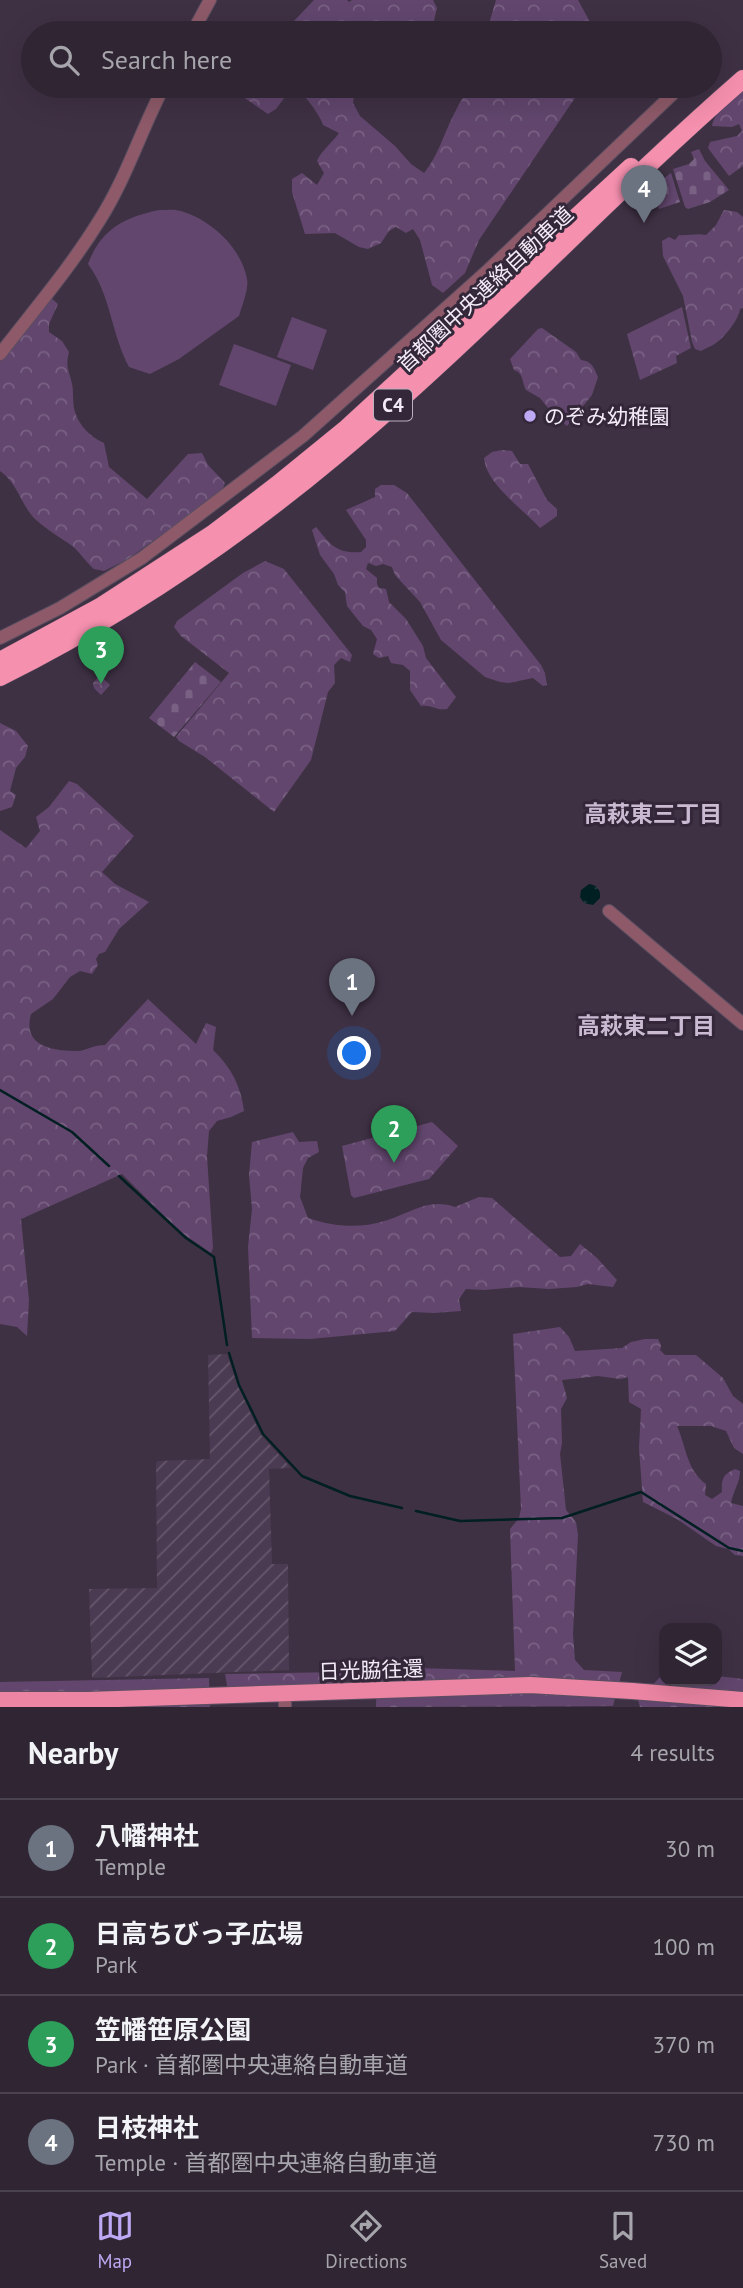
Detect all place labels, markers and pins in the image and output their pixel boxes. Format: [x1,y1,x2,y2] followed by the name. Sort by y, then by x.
[621,165,667,223] pin: 4
[544,403,670,430] place label: のぞみ幼稚園
[522,408,538,424] marker: のぞみ幼稚園
[78,626,124,684] pin: 3
[329,958,375,1016] pin: 1
[371,1105,417,1163] pin: 2

